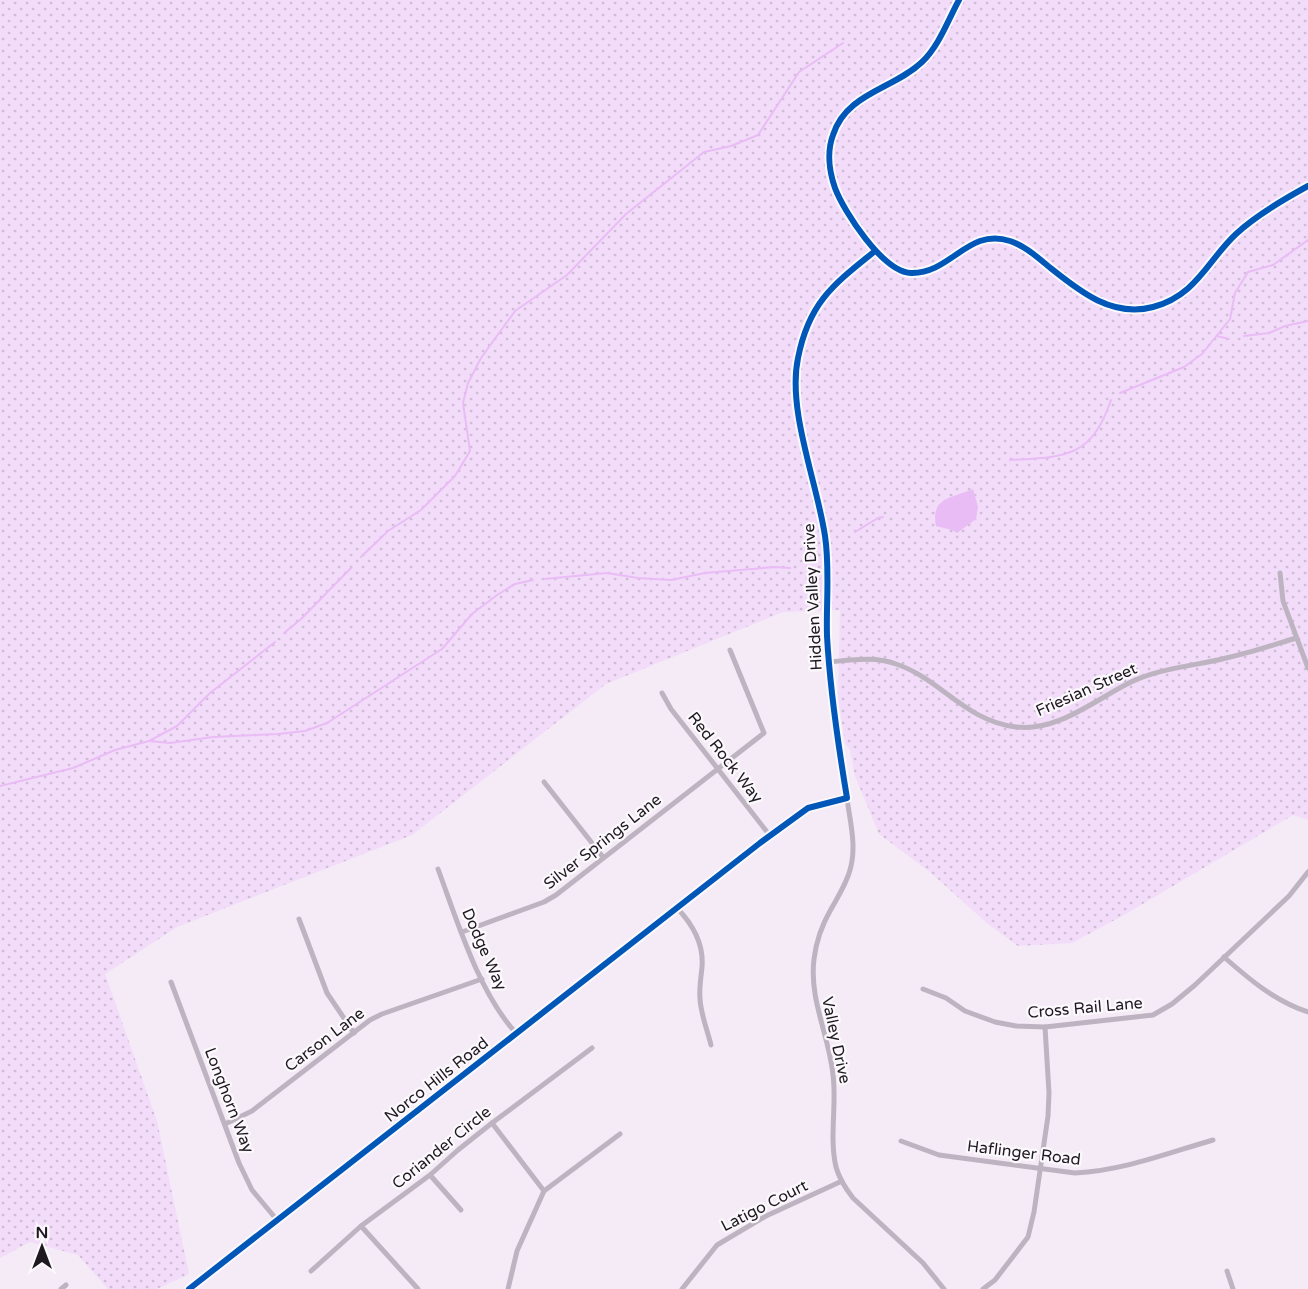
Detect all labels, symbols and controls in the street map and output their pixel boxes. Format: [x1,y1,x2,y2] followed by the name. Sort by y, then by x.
[799,523,827,671] street label: Hidden Valley Drive
[1033,659,1140,721] street label: Friesian Street
[683,708,767,808] street label: Red Rock Way
[540,790,666,894] street label: Silver Springs Lane
[457,905,511,994] street label: Dodge Way
[1027,993,1144,1023] street label: Cross Rail Lane
[817,995,855,1085] street label: Valley Drive
[281,1003,368,1076] street label: Carson Lane
[381,1033,493,1127] street label: Norco Hills Road
[200,1045,258,1156] street label: Longhorn Way
[388,1102,495,1194] street label: Coriander Circle
[966,1136,1082,1170] street label: Haflinger Road
[718,1175,811,1236] street label: Latigo Court
[12,1217,72,1277] north arrow
[36,1223,48,1243] text: N

